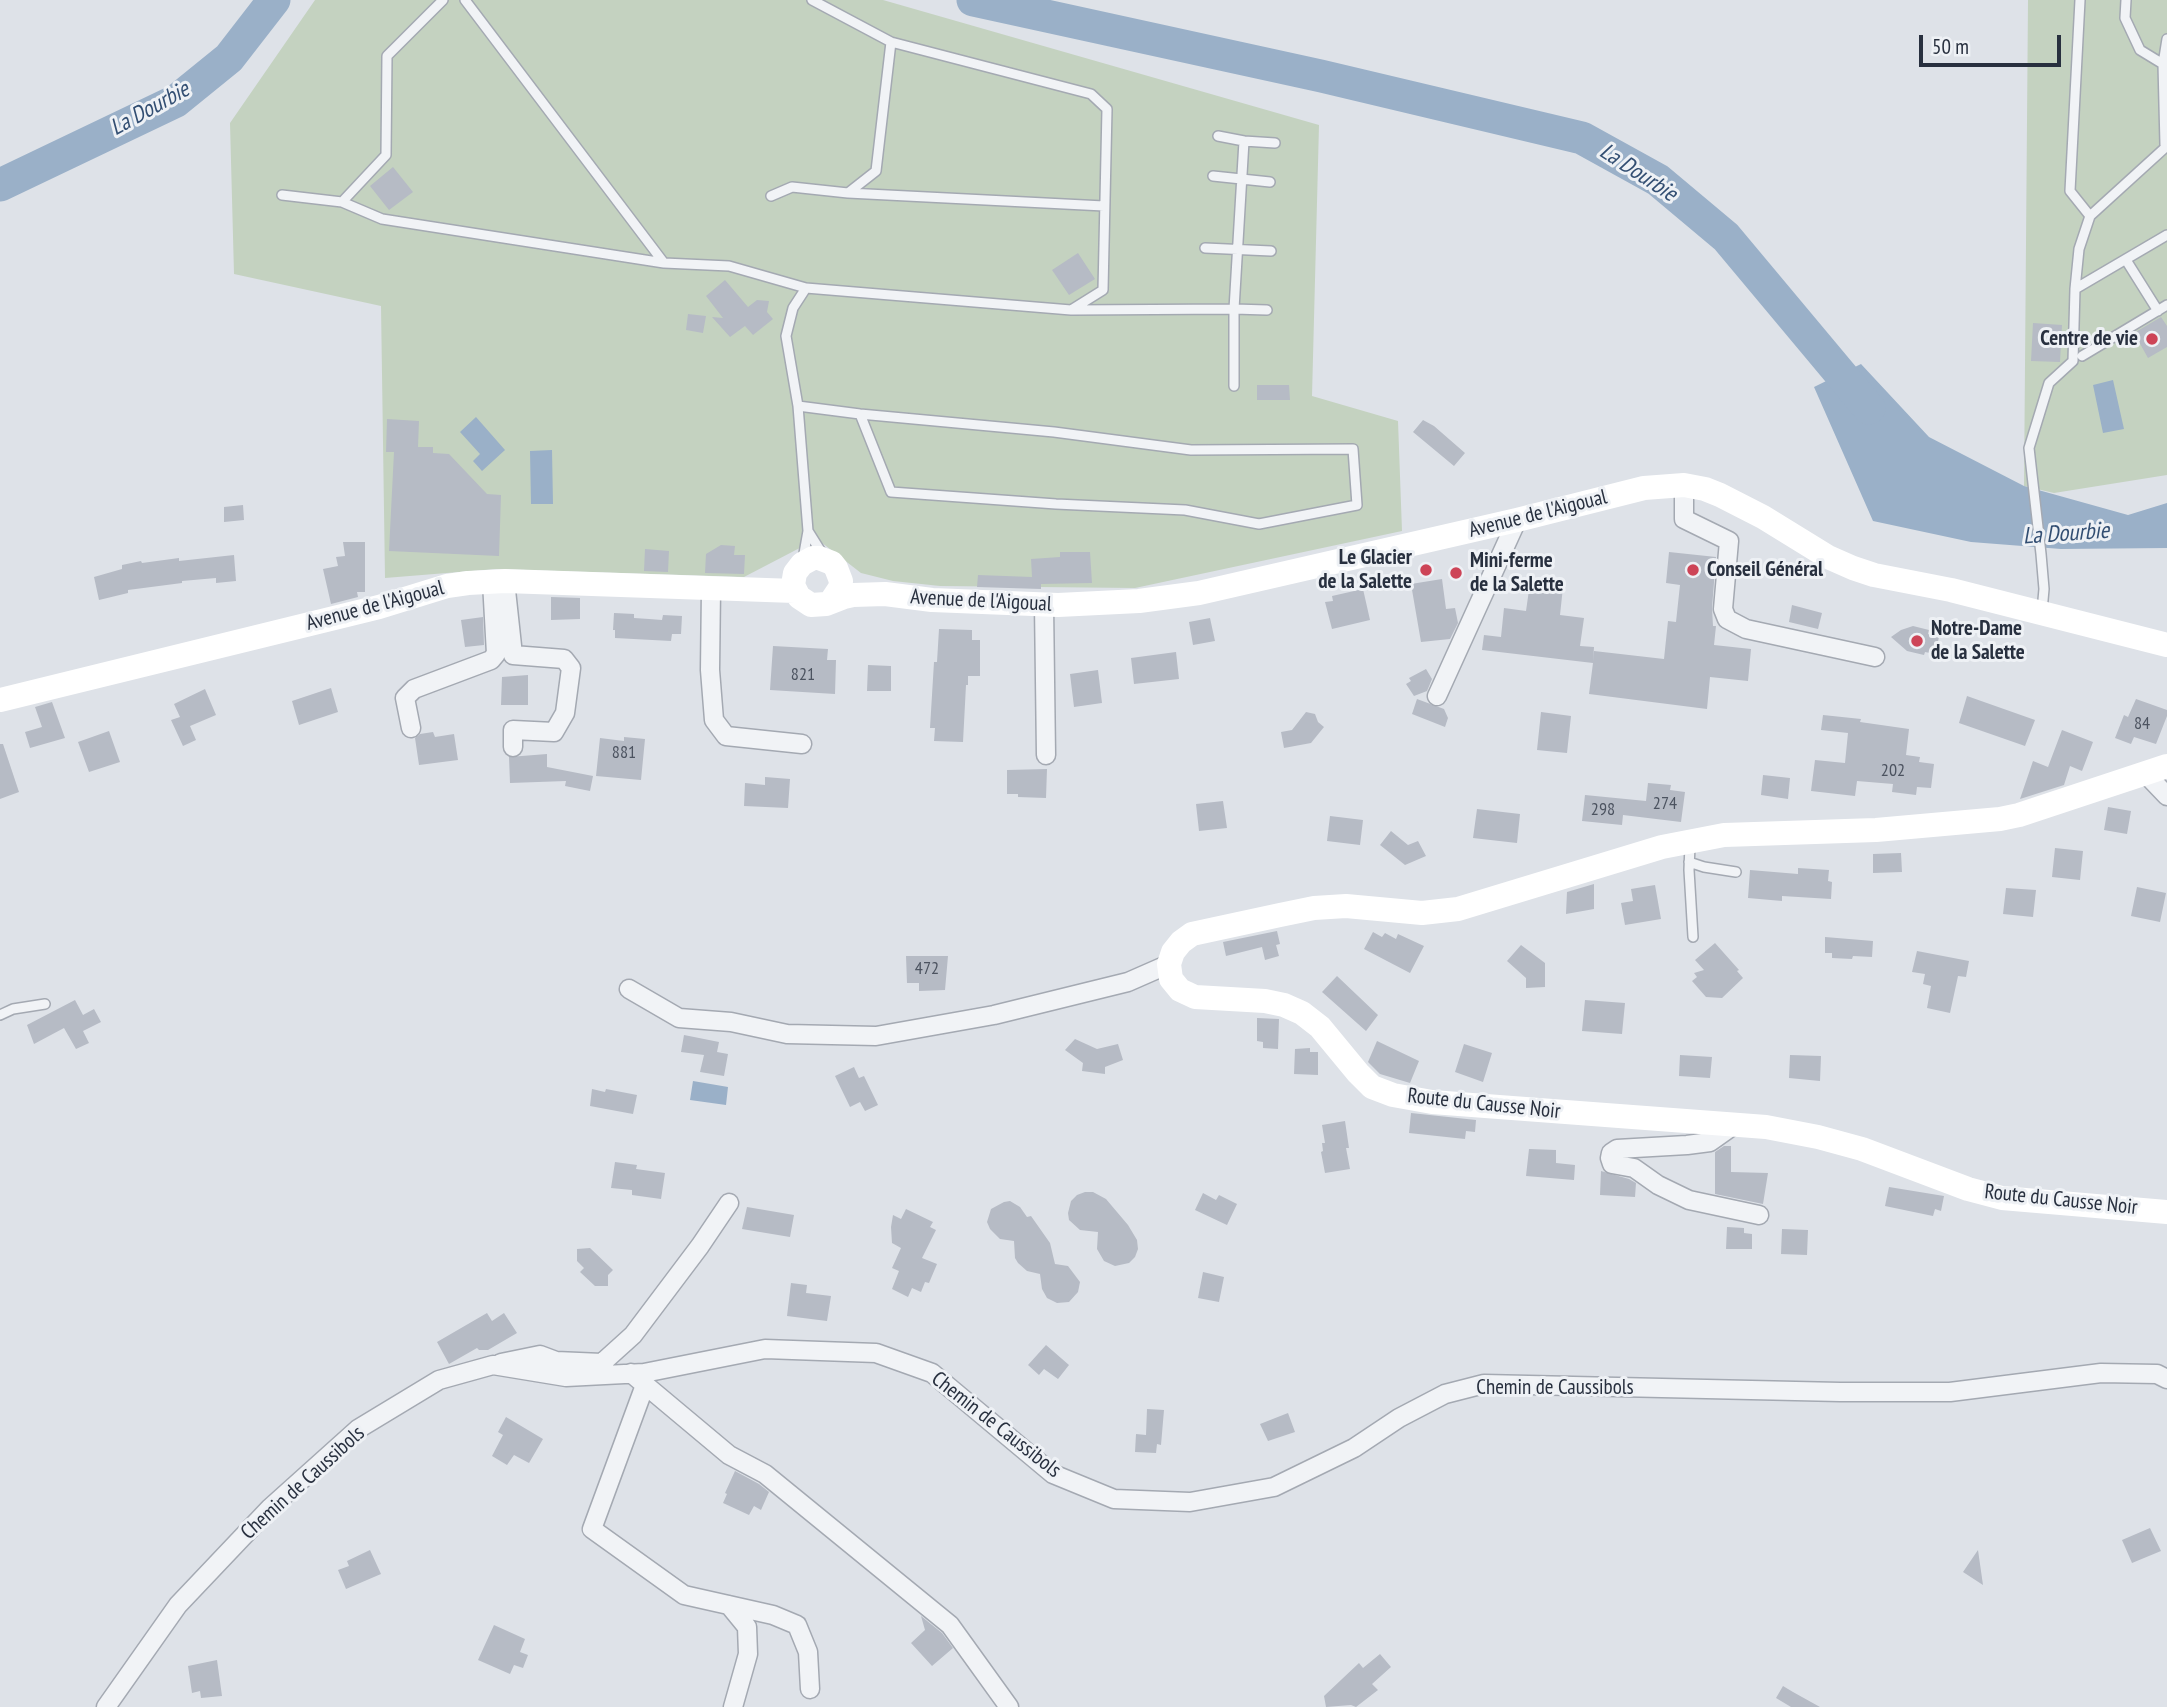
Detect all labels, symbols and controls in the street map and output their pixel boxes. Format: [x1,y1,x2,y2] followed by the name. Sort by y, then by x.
[1922,21,2064,65] scale bar
[1932,33,1969,60] text: 50 m
[106,76,194,142] water label: La Dourbie
[1594,138,1682,208] water label: La Dourbie
[2040,326,2138,352] place label: Centre de vie
[2144,331,2160,347] marker: Centre de vie
[1466,485,1610,543] street label: Avenue de l'Aigoual
[2022,517,2110,551] water label: La Dourbie
[1318,545,1412,595] place label: Le Glacier de la Salette
[1470,548,1564,598] place label: Mini-ferme de la Salette
[1707,557,1823,583] place label: Conseil Général
[1418,562,1434,578] marker: Le Glacier de la Salette
[1685,562,1701,578] marker: Conseil Général
[1448,565,1464,581] marker: Mini-ferme de la Salette
[303,576,447,636] street label: Avenue de l'Aigoual
[910,585,1052,617] street label: Avenue de l'Aigoual
[1931,616,2025,666] place label: Notre-Dame de la Salette
[1909,633,1925,649] marker: Notre-Dame de la Salette
[791,664,815,686] house number: 821
[2134,713,2150,735] house number: 84
[612,742,636,764] house number: 881
[1881,760,1905,782] house number: 202
[1653,793,1677,815] house number: 274
[1591,799,1615,821] house number: 298
[915,958,939,980] house number: 472
[1406,1083,1562,1125] street label: Route du Causse Noir
[1983,1179,2139,1221] street label: Route du Causse Noir
[926,1367,1066,1483] street label: Chemin de Caussibols
[1476,1375,1634,1401] street label: Chemin de Caussibols
[236,1421,370,1545] street label: Chemin de Caussibols

